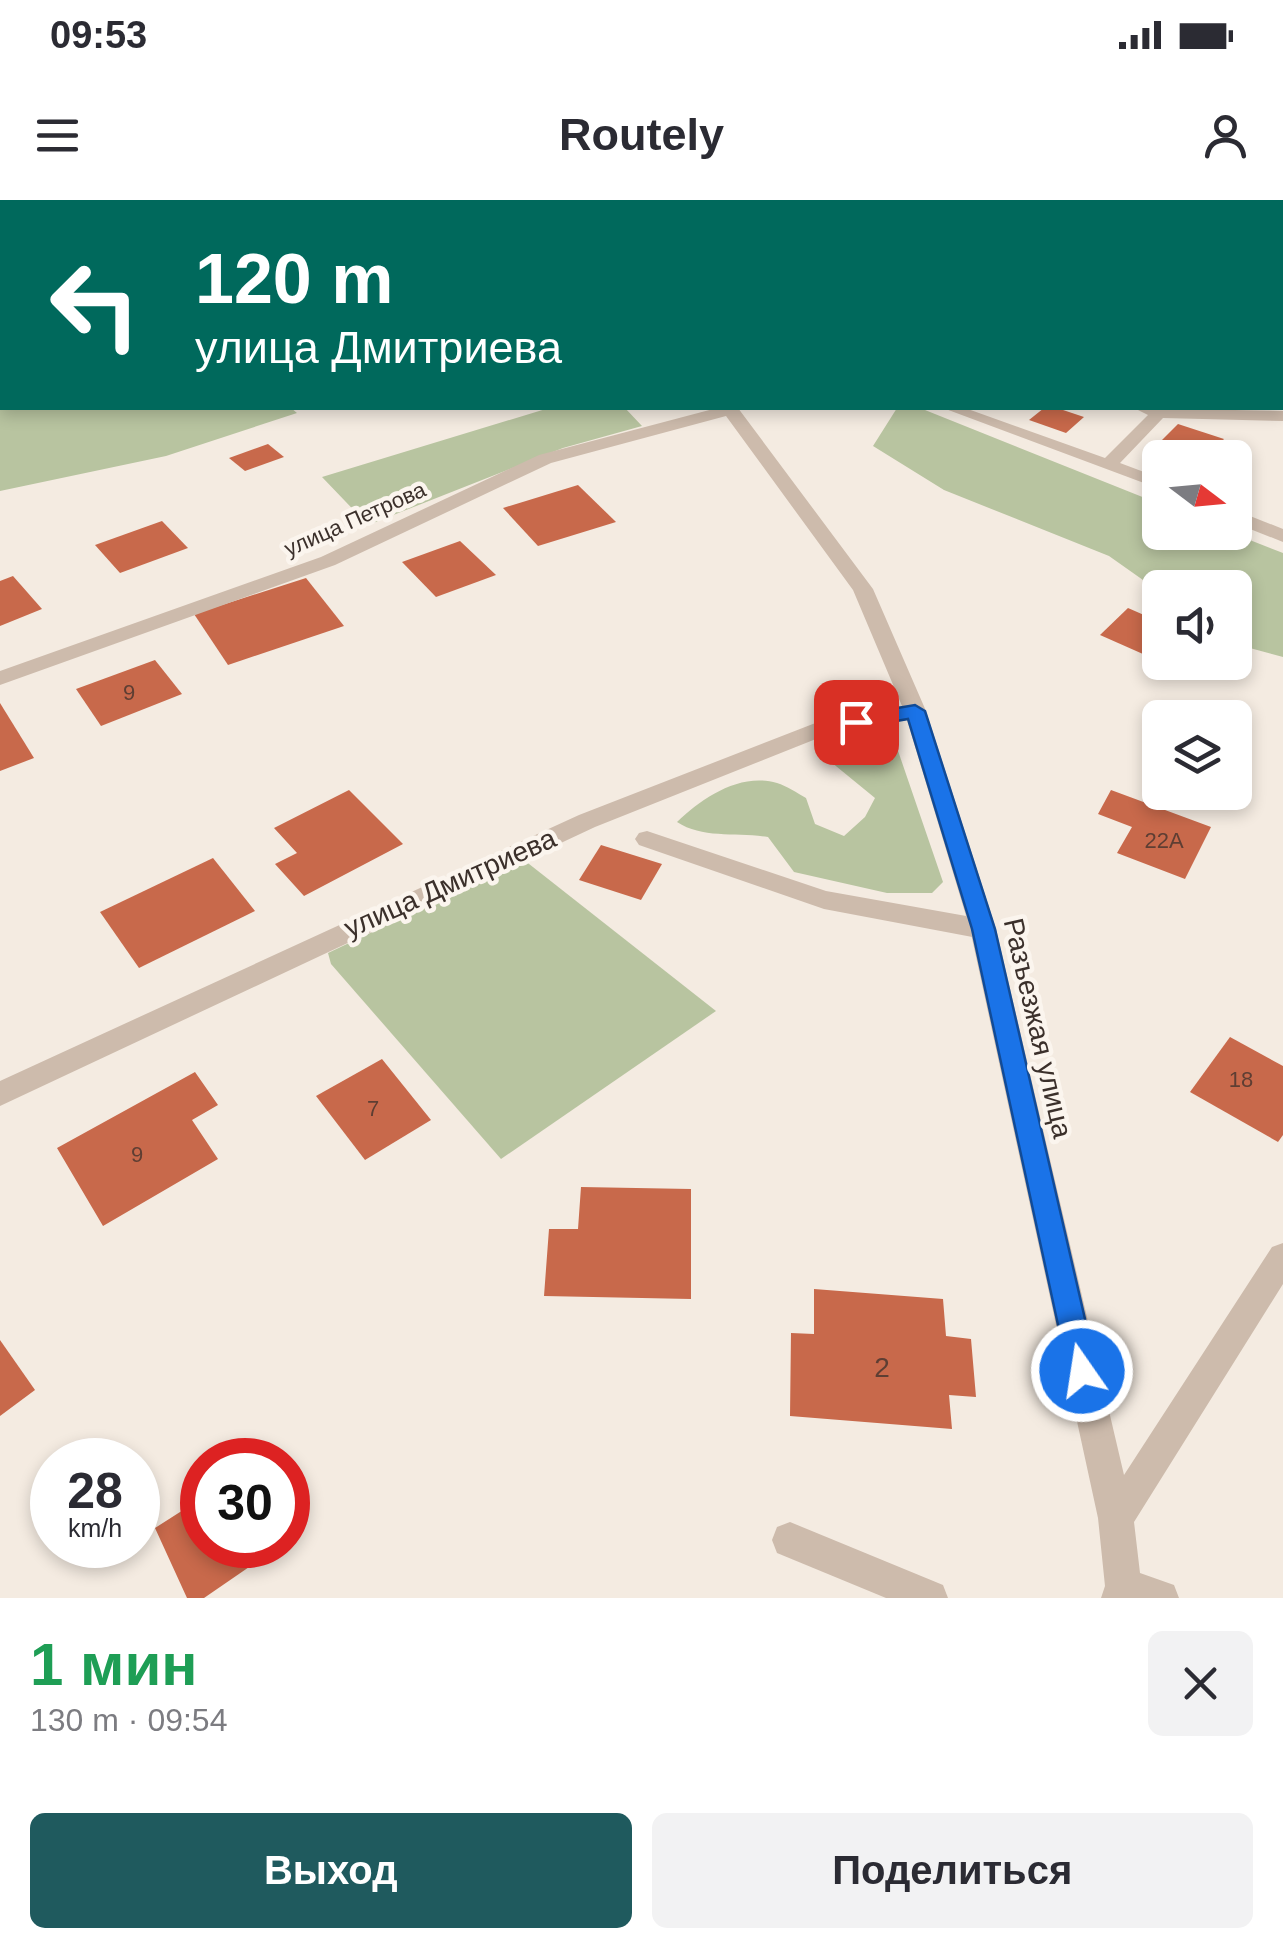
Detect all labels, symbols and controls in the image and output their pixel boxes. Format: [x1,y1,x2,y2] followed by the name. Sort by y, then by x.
[50,14,147,56] text: 09:53
[30,108,85,163] icon: menu
[1198,108,1253,163] icon: person
[559,109,724,160] text: Routely
[30,240,160,370] icon: left
[195,240,393,318] text: 120 m
[195,322,562,373] text: улица Дмитриева
[1142,440,1252,550] north arrow
[1142,440,1252,810] map controls
[280,476,430,561] street label: улица Петрова
[1142,570,1252,680] button: sound
[123,680,135,705] house number: 9
[814,680,899,765] pin
[829,695,884,750] icon: arrive
[1142,700,1252,810] button: layers
[339,822,561,944] street label: улица Дмитриева
[1144,828,1184,853] house number: 22А
[998,915,1078,1141] street label: Разъезжая улица
[1229,1067,1253,1092] house number: 18
[367,1096,379,1121] house number: 7
[131,1142,143,1167] house number: 9
[1030,1319,1134,1423] position arrow
[874,1352,890,1383] house number: 2
[180,1438,310,1568] speed limit sign: 30
[67,1463,123,1519] text: 28
[68,1514,122,1542] text: km/h
[30,1631,198,1698] text: 1 мин
[1148,1631,1253,1736] button: close
[30,1702,227,1738] text: 130 m · 09:54
[30,1813,632,1928] button: Выход
[652,1813,1253,1928] button: Поделиться

